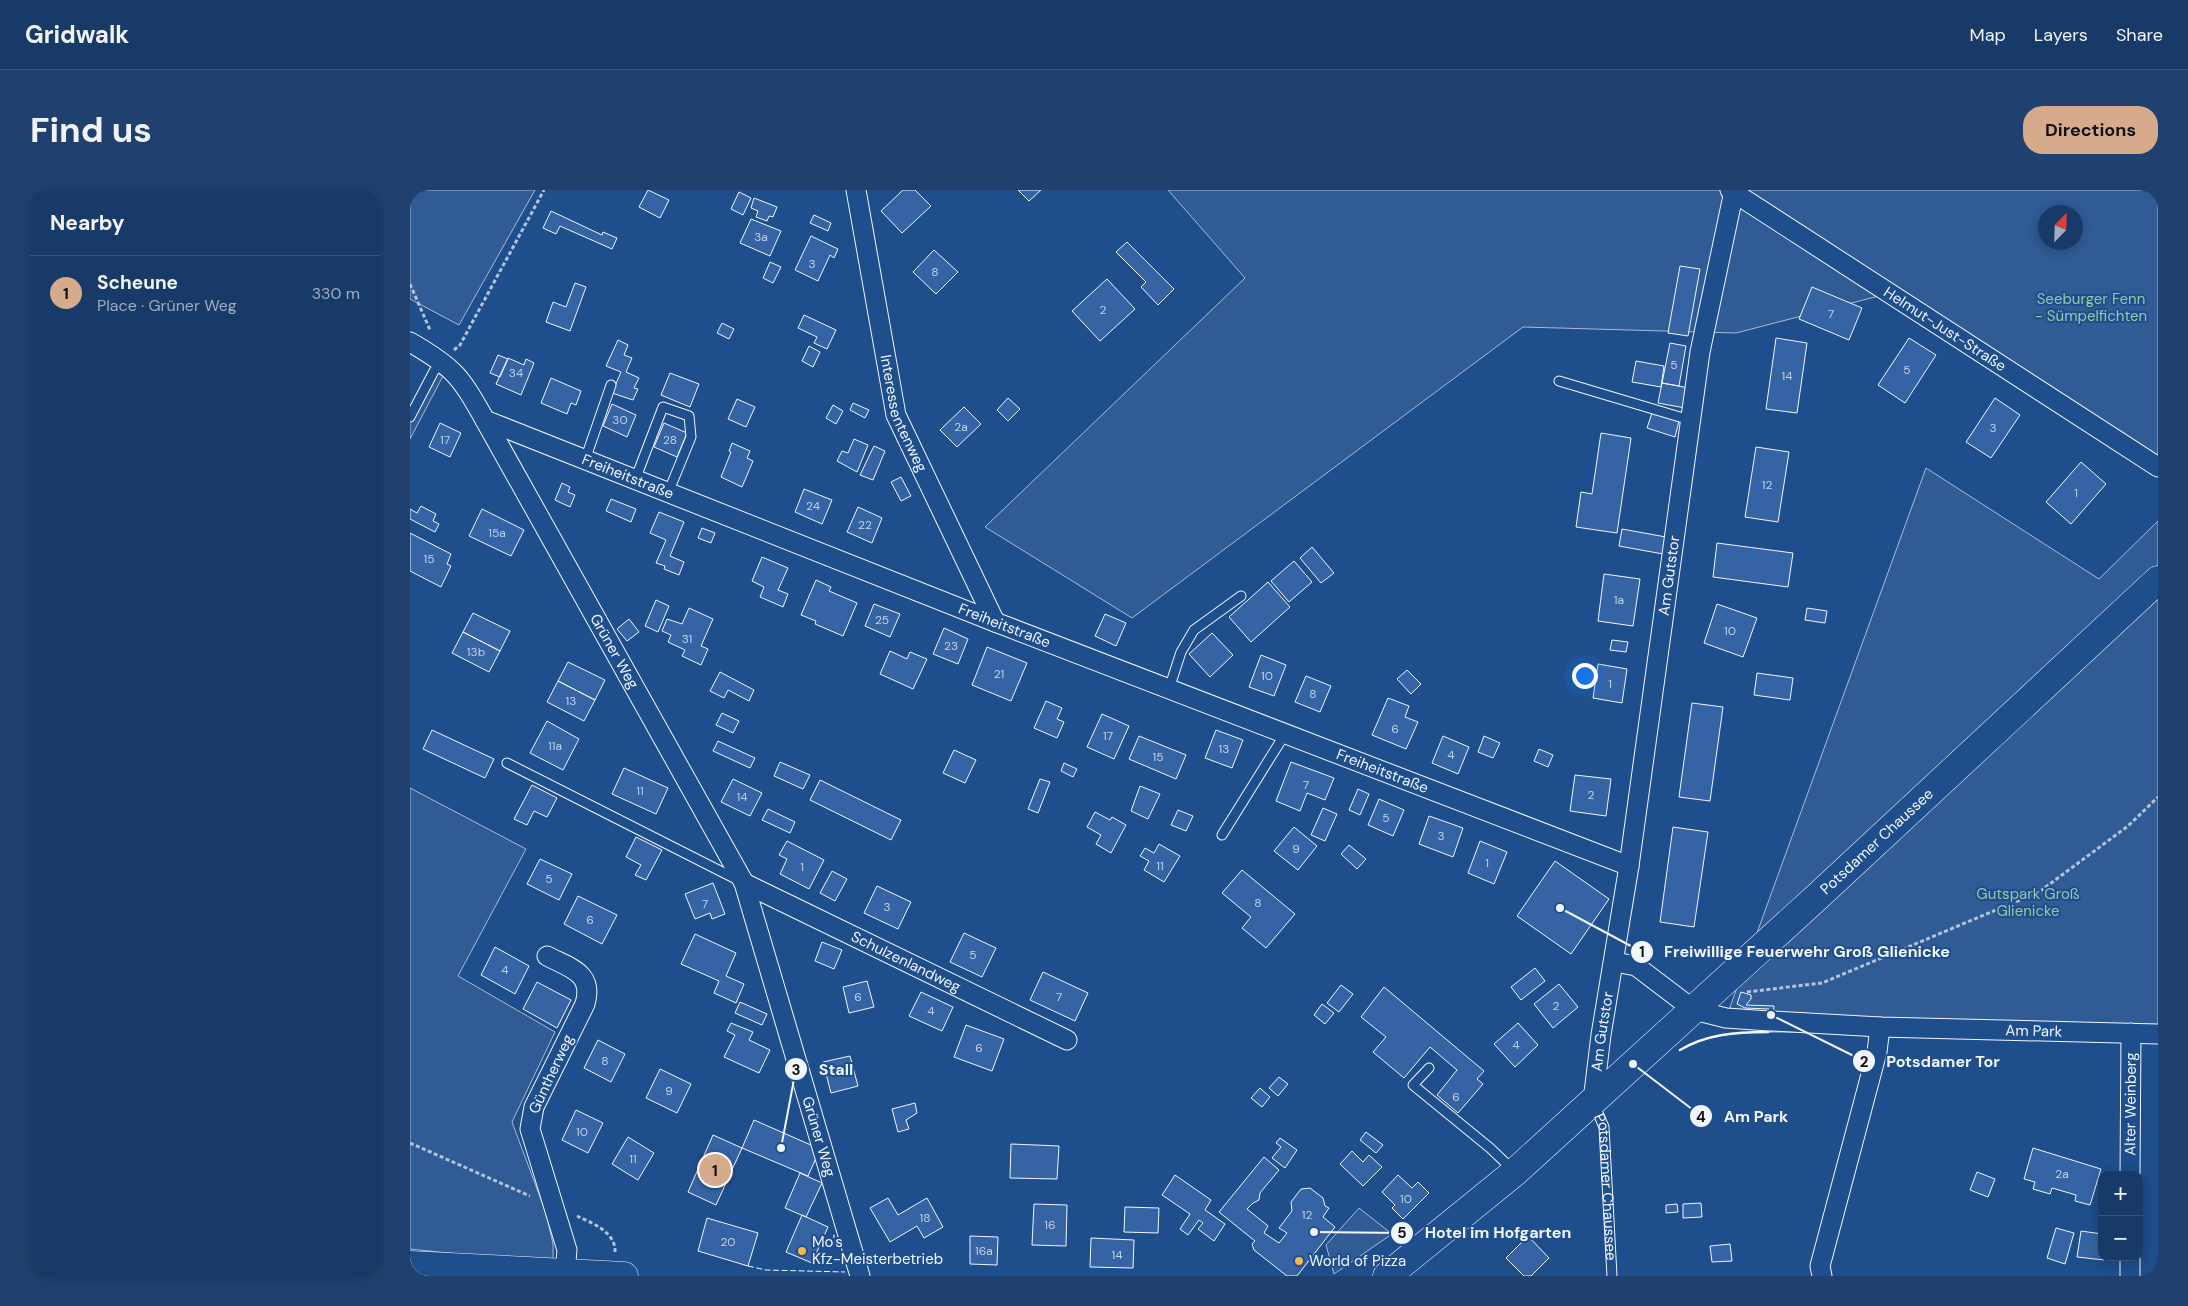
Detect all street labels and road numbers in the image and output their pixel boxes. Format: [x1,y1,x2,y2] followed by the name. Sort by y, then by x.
[1880,282,2010,376] street label: Helmut-Just-Straße
[875,353,932,475] street label: Interessentenweg
[579,449,677,504] street label: Freiheitstraße
[1654,534,1685,617] street label: Am Gutstor
[956,599,1053,652] street label: Freiheitstraße
[585,610,643,692] street label: Grüner Weg
[1333,744,1431,798] street label: Freiheitstraße
[1816,784,1938,899] street label: Potsdamer Chaussee
[848,927,964,997] street label: Schulzenlandweg
[1587,990,1618,1073] street label: Am Gutstor
[2005,1020,2063,1042] street label: Am Park
[524,1031,578,1117] street label: Güntherweg
[2120,1052,2141,1156] street label: Alter Weinberg
[798,1094,840,1179] street label: Grüner Weg
[1589,1110,1621,1261] street label: Potsdamer Chaussee

